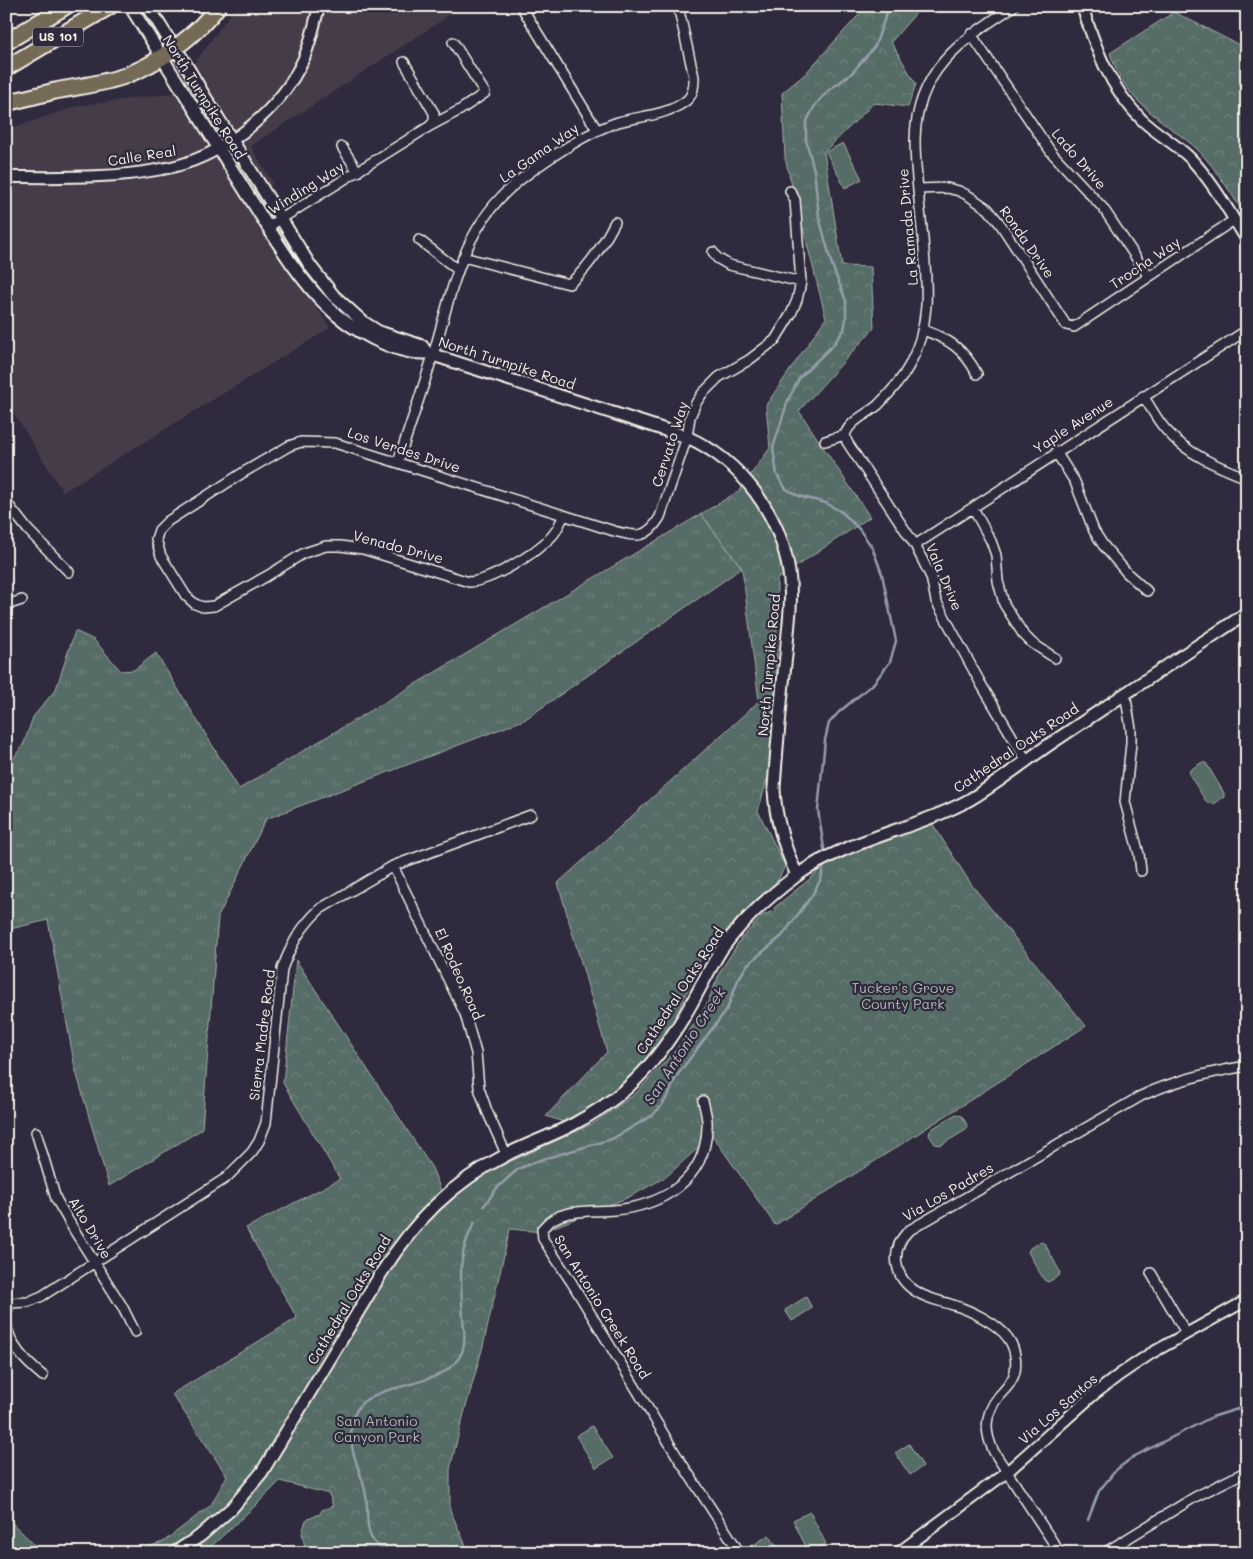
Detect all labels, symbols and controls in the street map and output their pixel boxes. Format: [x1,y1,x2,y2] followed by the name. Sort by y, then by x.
[33,28,83,46] road number: US 101
[159,31,250,162] street label: North Turnpike Road
[495,118,582,187] street label: La Gama Way
[1048,124,1111,193] street label: Lado Drive
[106,141,177,170] street label: Calle Real
[264,157,347,218] street label: Winding Way
[893,168,922,286] street label: La Ramada Drive
[996,202,1059,282] street label: Ronda Drive
[1106,232,1184,293] street label: Trocha Way
[436,331,578,394] street label: North Turnpike Road
[1029,392,1116,458] street label: Yaple Avenue
[647,399,692,489] street label: Cervato Way
[345,422,463,477] street label: Los Verdes Drive
[351,525,445,568] street label: Venado Drive
[922,540,967,613] street label: Vala Drive
[753,593,784,737] street label: North Turnpike Road
[949,698,1082,797] street label: Cathedral Oaks Road
[631,924,728,1058] street label: Cathedral Oaks Road
[431,925,488,1023] street label: El Rodeo Road
[244,968,279,1102] street label: Sierra Madre Road
[852,978,954,1013] park label: Tucker's Grove County Park
[639,982,730,1108] water label: San Antonio Creek
[899,1158,997,1225] street label: Via Los Padres
[64,1193,116,1262] street label: Alto Drive
[550,1231,655,1383] street label: San Antonio Creek Road
[302,1232,395,1368] street label: Cathedral Oaks Road
[1014,1369,1101,1448] street label: Via Los Santos
[334,1411,420,1446] park label: San Antonio Canyon Park

